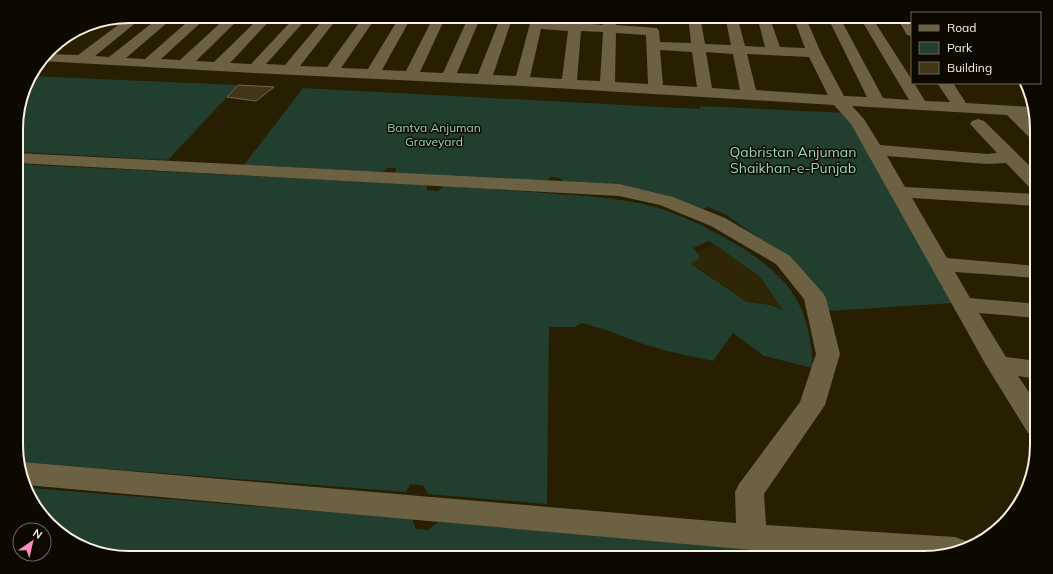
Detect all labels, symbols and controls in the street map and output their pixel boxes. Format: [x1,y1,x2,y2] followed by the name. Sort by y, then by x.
[911,12,1041,84] legend
[947,20,976,35] text: Road
[947,40,973,55] text: Park
[947,60,992,75] text: Building
[387,120,481,149] park label: Bantva Anjuman Graveyard
[730,143,856,177] park label: Qabristan Anjuman Shaikhan-e-Punjab
[12,522,52,562] north arrow
[30,526,45,542] text: N

